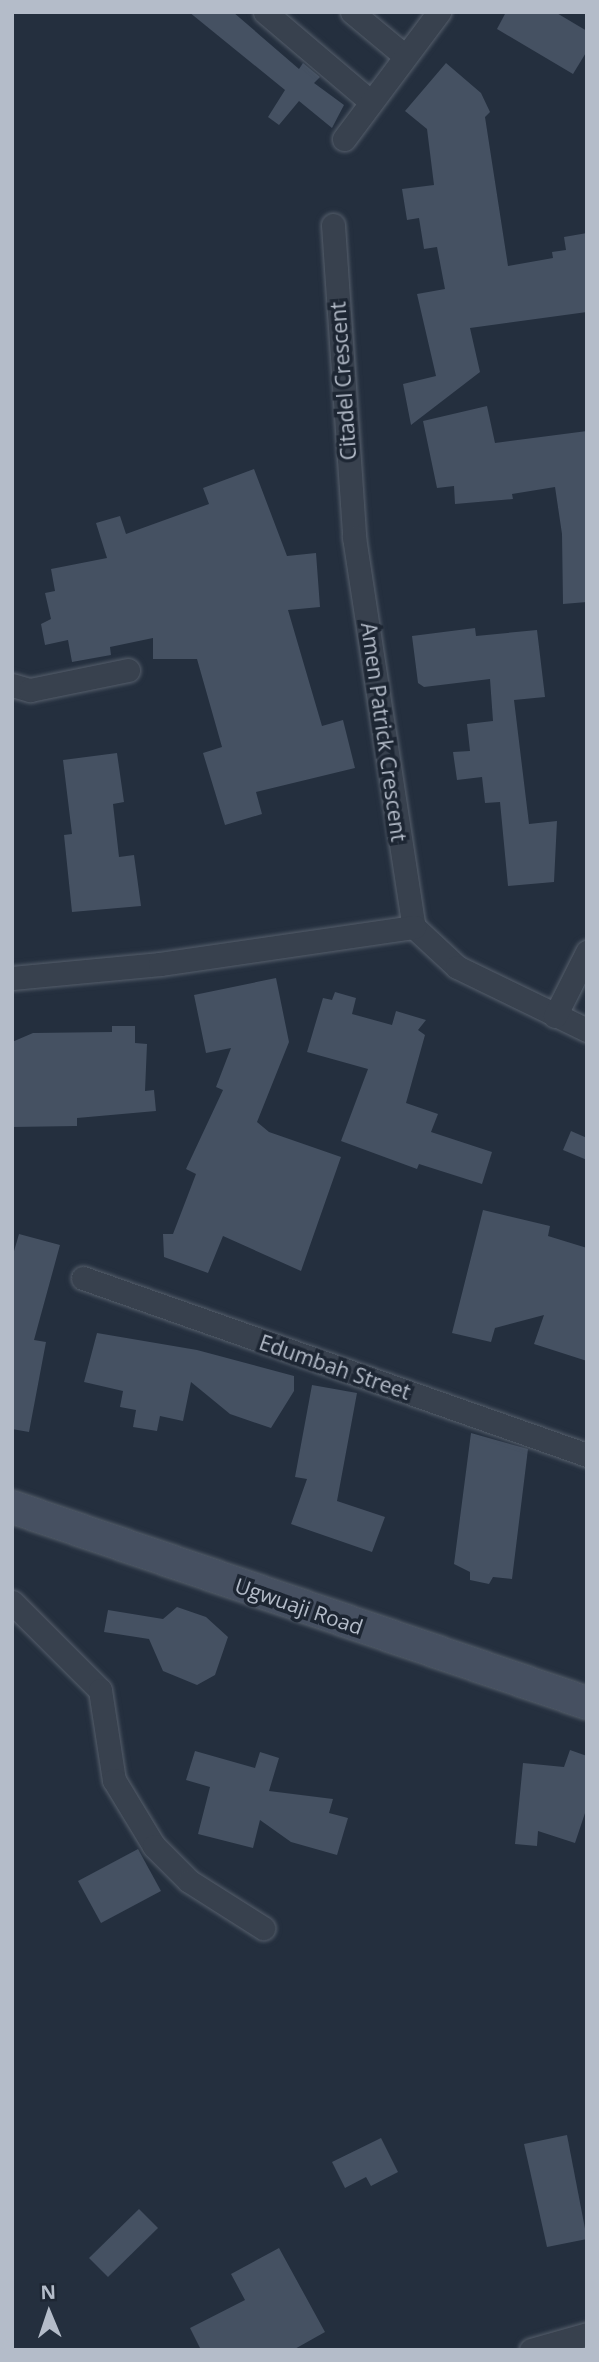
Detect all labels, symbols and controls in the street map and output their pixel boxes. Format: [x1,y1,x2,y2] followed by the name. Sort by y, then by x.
[325,301,361,461] street label: Citadel Crescent
[356,621,412,843] street label: Amen Patrick Crescent
[256,1329,414,1405] street label: Edumbah Street
[232,1572,366,1640] street label: Ugwuaji Road
[14,2278,84,2348] north arrow
[40,2279,56,2305] text: N

